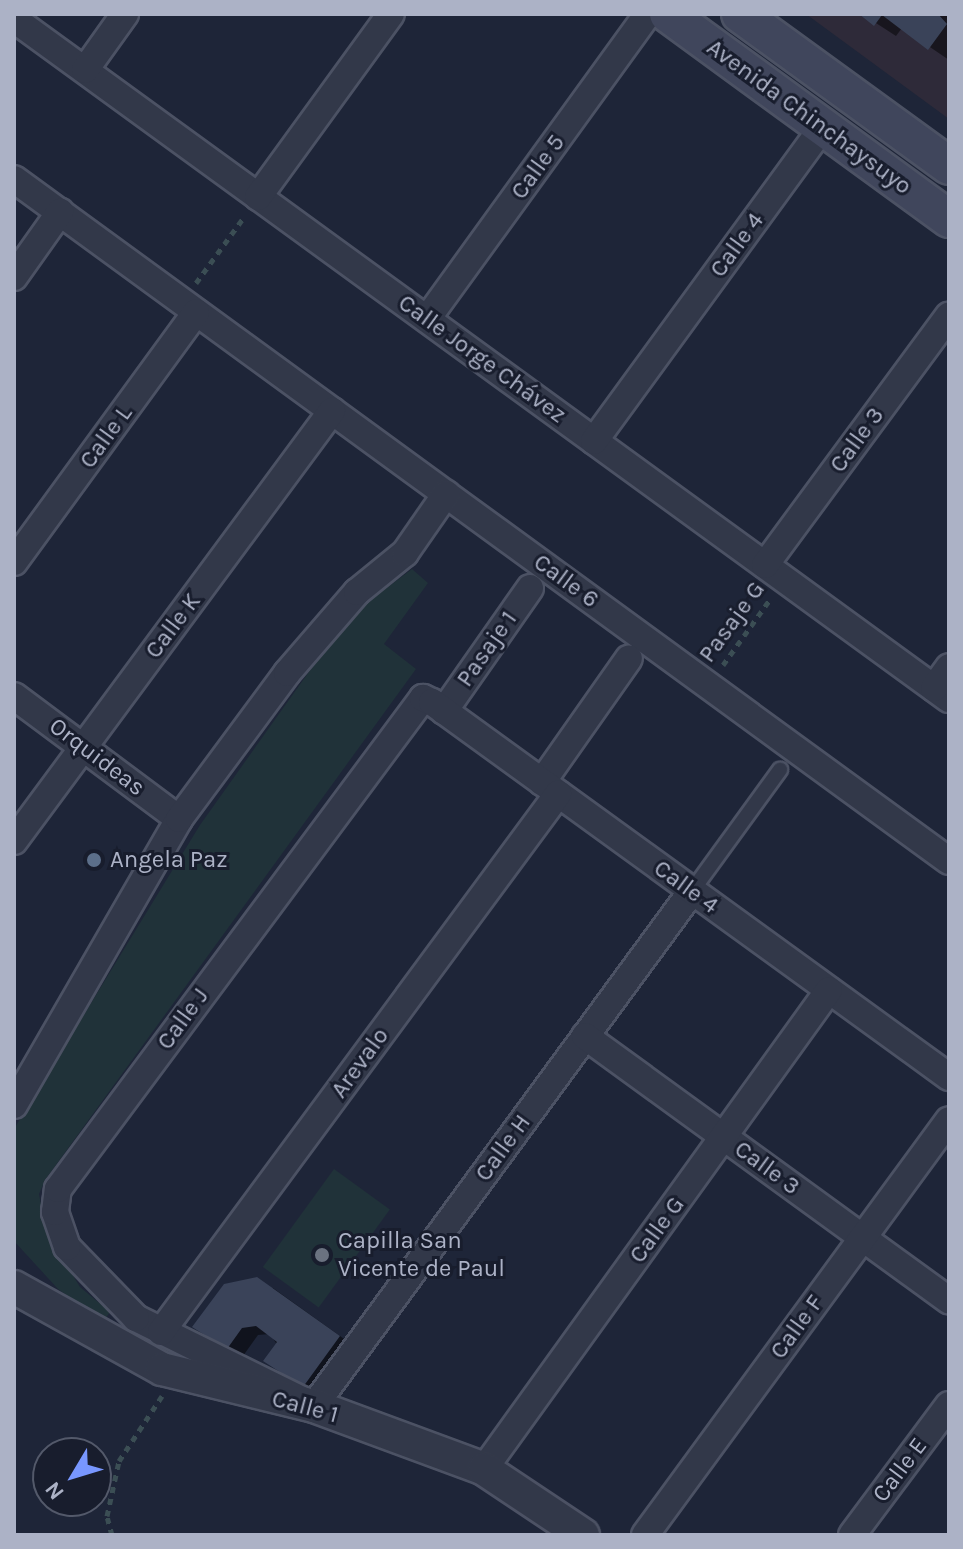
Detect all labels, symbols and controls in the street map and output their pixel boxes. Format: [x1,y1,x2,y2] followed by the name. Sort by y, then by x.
[701,33,917,201] street label: Avenida Chinchaysuyo
[505,129,571,205] street label: Calle 5
[704,207,770,283] street label: Calle 4
[393,289,571,429] street label: Calle Jorge Chávez
[74,400,138,474] street label: Calle L
[824,402,890,478] street label: Calle 3
[528,548,604,614] street label: Calle 6
[693,576,771,668] street label: Pasaje G
[139,588,207,664] street label: Calle K
[451,606,523,692] street label: Pasaje 1
[44,712,150,802] street label: Orquideas
[110,846,228,874] place label: Angela Paz
[85,851,103,869] marker: Angela Paz
[648,854,724,920] street label: Calle 4
[151,983,215,1055] street label: Calle J
[325,1022,395,1104] street label: Arevalo
[469,1109,537,1187] street label: Calle H
[729,1135,805,1201] street label: Calle 3
[623,1191,691,1269] street label: Calle G
[338,1227,505,1283] place label: Capilla San Vicente de Paul
[313,1246,331,1264] marker: Capilla San Vicente de Paul
[764,1289,830,1365] street label: Calle F
[269,1384,341,1430] street label: Calle 1
[867,1432,933,1508] street label: Calle E
[32,1437,112,1517] north arrow
[40,1476,70,1505] text: N

